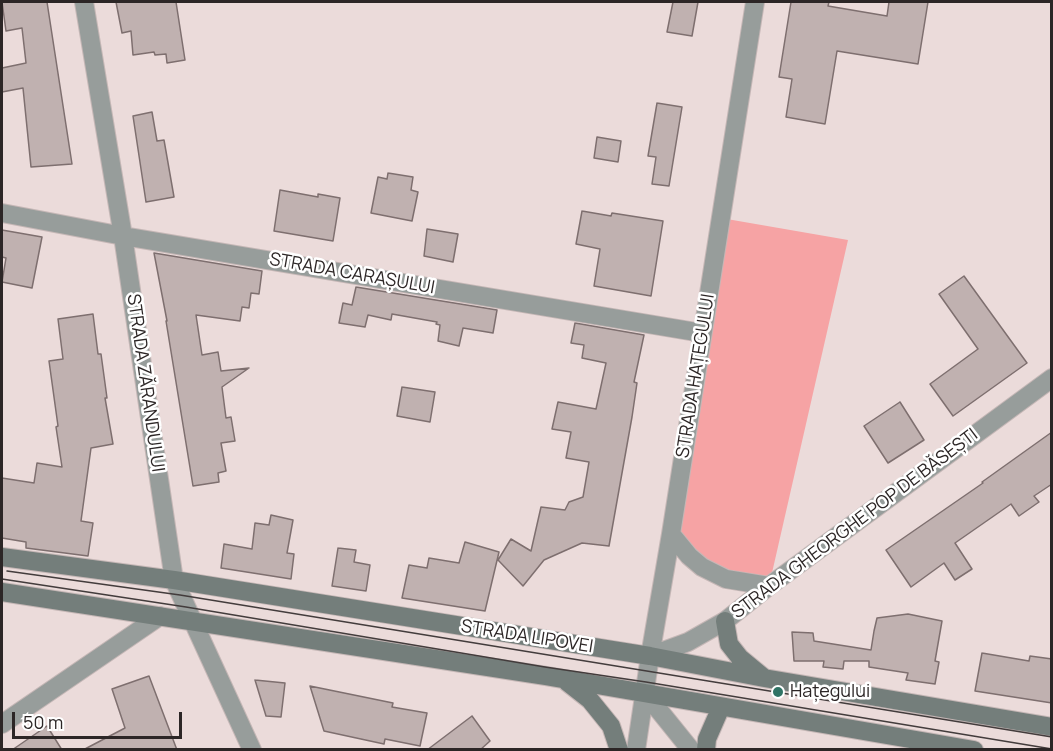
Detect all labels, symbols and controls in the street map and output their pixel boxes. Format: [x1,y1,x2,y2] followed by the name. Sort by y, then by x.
[268,249,436,299] street label: STRADA CARAȘULUI
[672,292,720,460] street label: STRADA HAȚEGULUI
[122,293,168,473] street label: STRADA ZĂRANDULUI
[728,424,982,624] street label: STRADA GHEORGHE POP DE BĂSEȘTI
[459,616,595,658] street label: STRADA LIPOVEI
[790,681,870,703] place label: Hațegului
[771,685,785,699] marker: Hațegului
[15,700,184,738] scale bar
[23,710,63,734] text: 50 m

